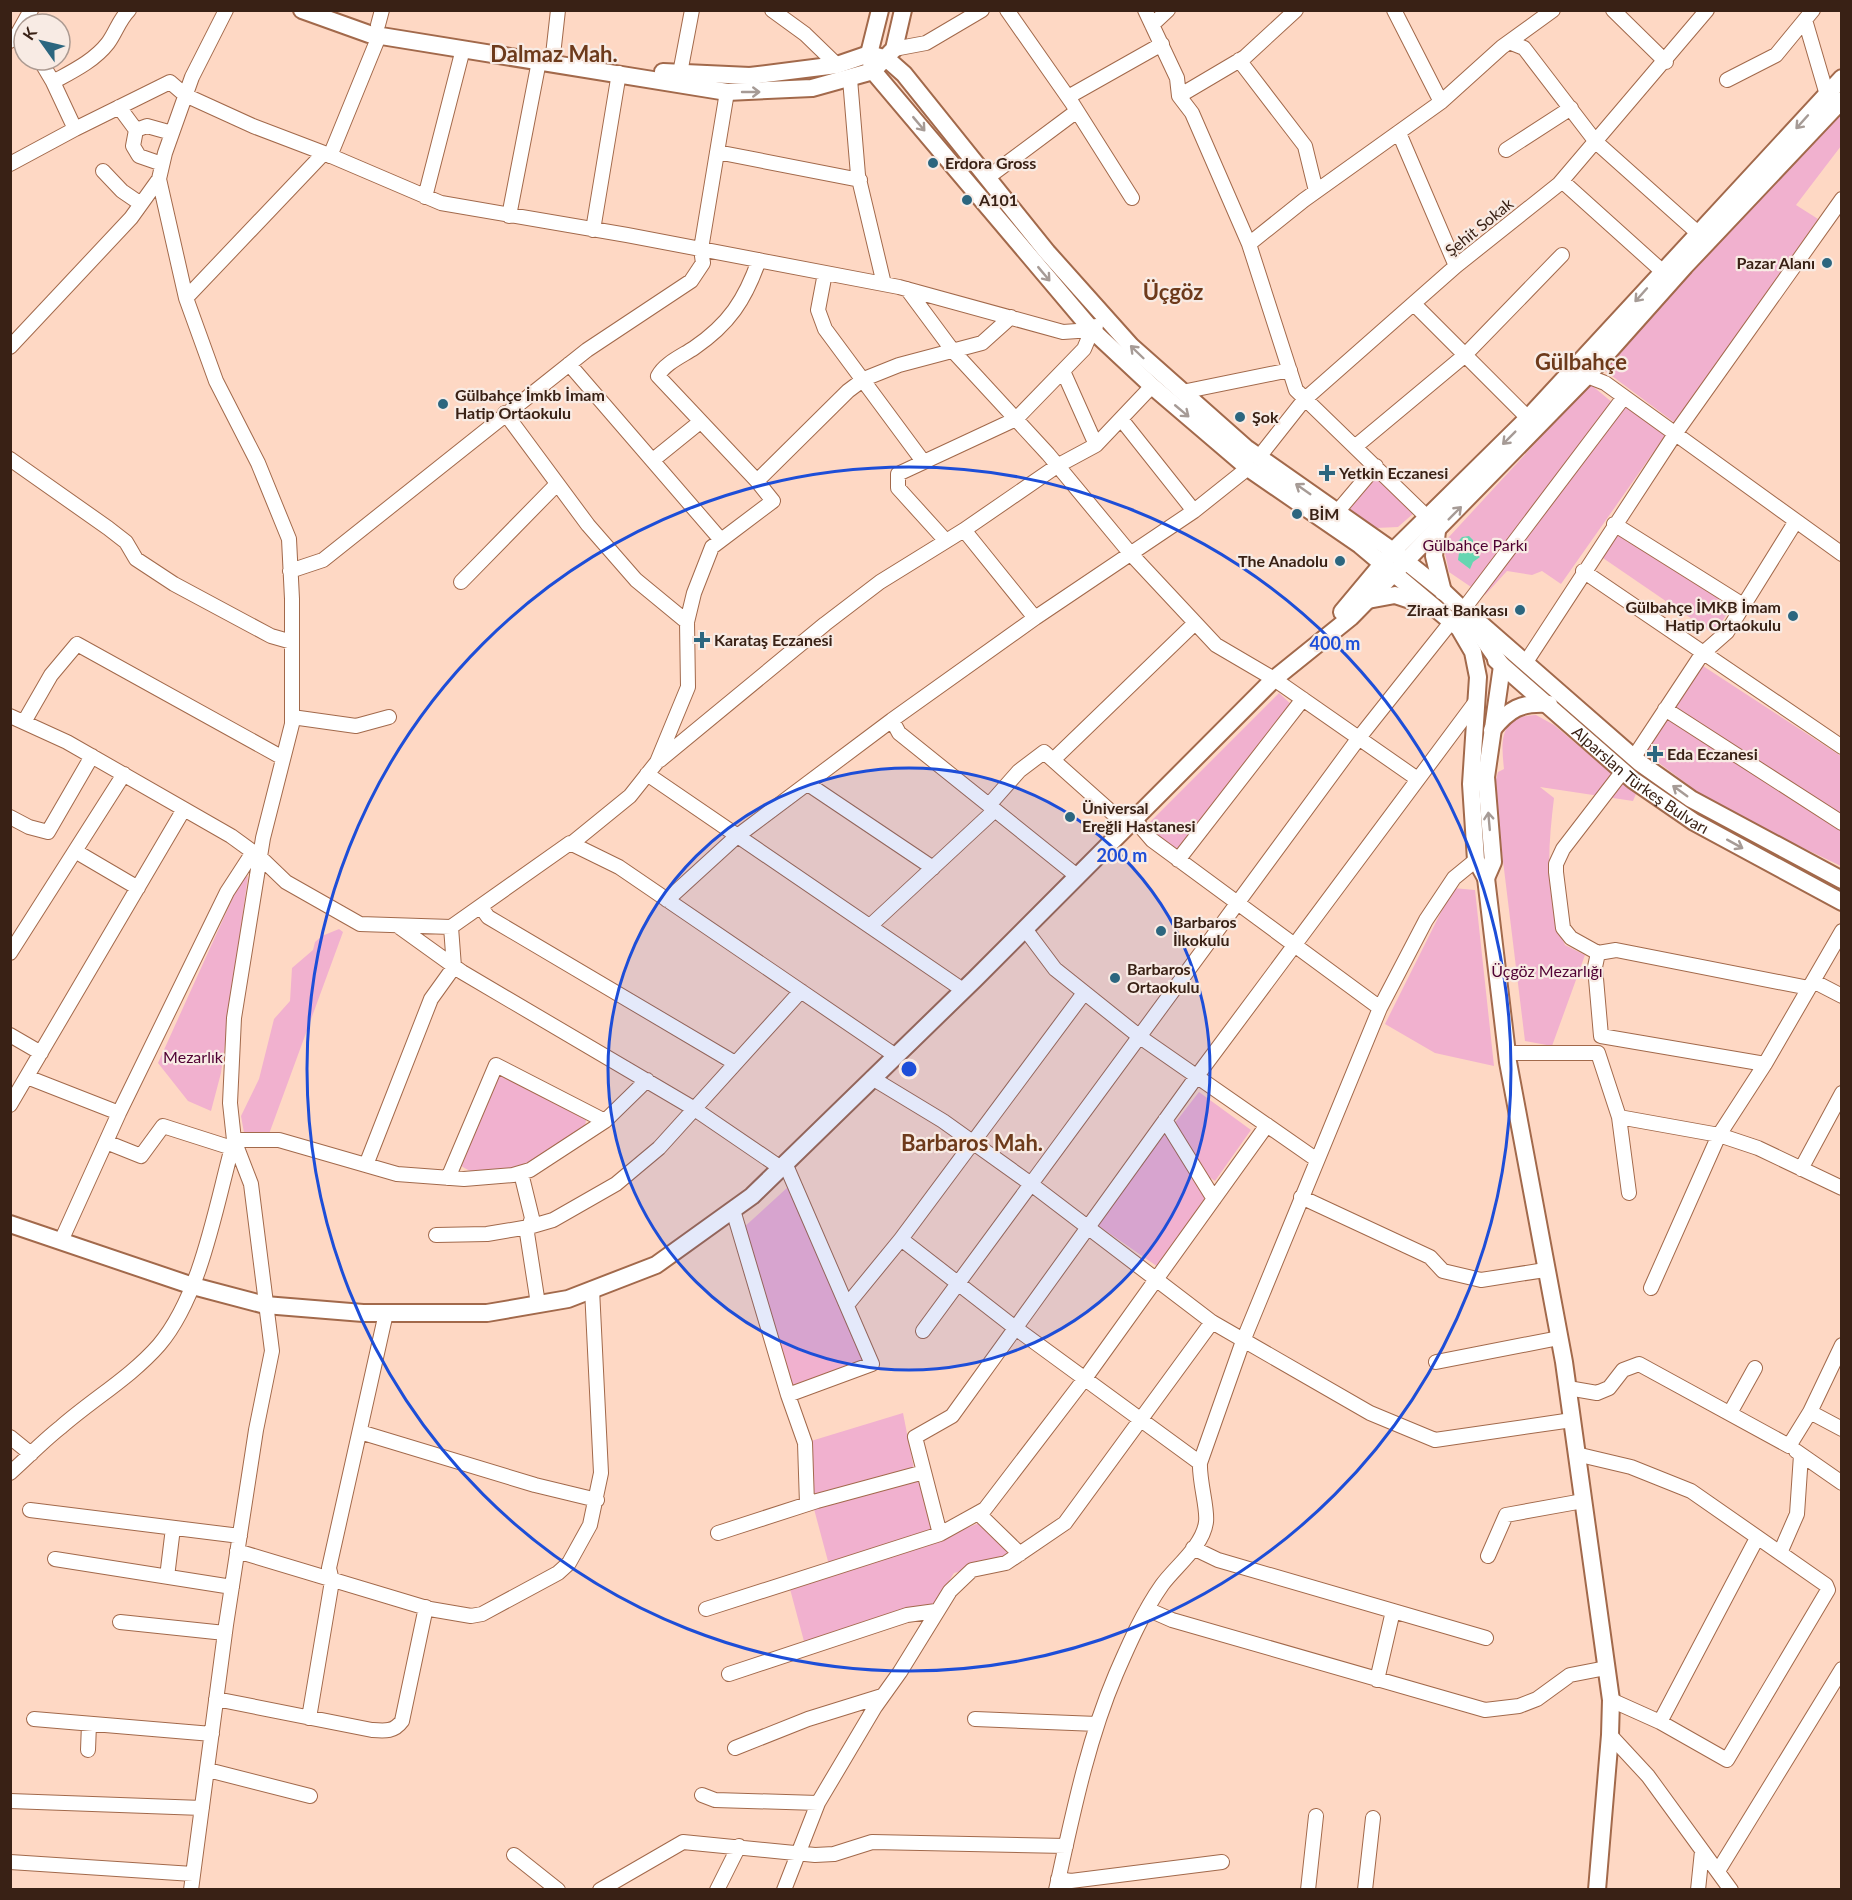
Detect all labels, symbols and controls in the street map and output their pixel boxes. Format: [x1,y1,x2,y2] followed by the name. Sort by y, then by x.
[12,12,72,72] north arrow
[18,23,41,43] text: K
[490,40,618,67] district label: Dalmaz Mah.
[740,86,760,98] one-way arrow
[1795,114,1809,129] one-way arrow
[912,116,926,131] one-way arrow
[945,153,1036,172] place label: Erdora Gross
[926,156,940,170] marker: Erdora Gross
[978,190,1018,209] place label: A101
[960,193,974,207] marker: A101
[1441,193,1517,260] street label: Şehit Sokak
[1736,253,1815,272] place label: Pazar Alanı
[1820,256,1834,270] marker: Pazar Alanı
[1038,265,1051,281] one-way arrow
[1143,278,1203,305] district label: Üçgöz
[1634,287,1648,302] one-way arrow
[1130,344,1145,359] one-way arrow
[1535,348,1627,375] district label: Gülbahçe
[455,385,605,422] place label: Gülbahçe İmkb İmam Hatip Ortaokulu
[436,397,450,411] marker: Gülbahçe İmkb İmam Hatip Ortaokulu
[1174,405,1190,418] one-way arrow
[1252,407,1279,426] place label: Şok
[1233,410,1247,424] marker: Şok
[1501,431,1516,446] one-way arrow
[1338,463,1448,482] place label: Yetkin Eczanesi
[1320,466,1334,480] marker: Yetkin Eczanesi
[1296,483,1312,495] one-way arrow
[1309,504,1339,523] place label: BİM
[1448,505,1463,520] one-way arrow
[1290,507,1304,521] marker: BİM
[1422,535,1528,554] park label: Gülbahçe Parkı
[1238,551,1328,570] place label: The Anadolu
[1333,554,1347,568] marker: The Anadolu
[1625,597,1781,634] place label: Gülbahçe İMKB İmam Hatip Ortaokulu
[1407,600,1508,619] place label: Ziraat Bankası
[1513,603,1527,617] marker: Ziraat Bankası
[1786,609,1800,623] marker: Gülbahçe İMKB İmam Hatip Ortaokulu
[714,630,833,649] place label: Karataş Eczanesi
[1310,632,1360,654] text: 400 m
[695,633,709,647] marker: Karataş Eczanesi
[1569,721,1712,837] street label: Alparslan Türkeş Bulvarı
[1667,744,1758,763] place label: Eda Eczanesi
[1648,747,1662,761] marker: Eda Eczanesi
[1672,785,1688,797] one-way arrow
[1082,798,1196,835] place label: Üniversal Ereğli Hastanesi
[1063,810,1077,824] marker: Üniversal Ereğli Hastanesi
[1483,812,1494,832] one-way arrow
[1726,839,1744,850] one-way arrow
[1097,844,1147,866] text: 200 m
[1173,912,1237,949] place label: Barbaros İlkokulu
[1154,924,1168,938] marker: Barbaros İlkokulu
[1127,959,1200,996] place label: Barbaros Ortaokulu
[1491,961,1603,980] park label: Üçgöz Mezarlığı
[1108,971,1122,985] marker: Barbaros Ortaokulu
[163,1047,224,1066] park label: Mezarlık
[899,1059,919,1079] centre of rings
[901,1129,1043,1156] district label: Barbaros Mah.

